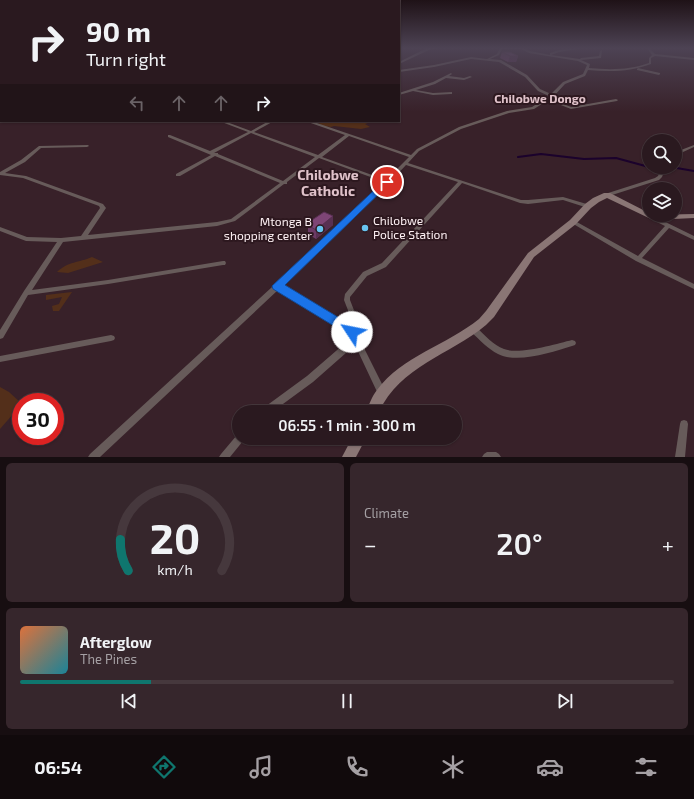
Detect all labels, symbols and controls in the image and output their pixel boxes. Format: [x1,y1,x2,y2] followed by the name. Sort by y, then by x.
[86,14,151,48] text: 90 m
[20,16,72,68] icon: right
[86,48,166,70] text: Turn right
[494,91,586,105] district label: Chilobwe Dongo
[126,92,148,114] icon: left
[168,92,190,114] icon: ahead
[210,92,232,114] icon: ahead
[252,92,274,114] icon: right
[642,134,682,222] map controls
[642,134,682,174] button: search
[370,165,404,199] pin
[297,166,359,199] district label: Chilobwe Catholic
[376,171,398,193] icon: arrive
[642,182,682,222] button: layers
[373,213,447,241] place label: Chilobwe Police Station
[224,214,312,242] place label: Mtonga B shopping center
[360,223,370,233] marker: Chilobwe Police Station
[315,224,325,234] marker: Mtonga B shopping center
[331,311,373,353] position arrow
[12,393,64,445] speed limit sign: 30
[278,416,416,434] text: 06:55 · 1 min · 300 m
[364,505,409,521] text: Climate
[150,511,200,561] text: 20
[496,525,543,561] text: 20°
[364,531,377,557] text: −
[662,531,674,557] text: +
[157,560,193,577] text: km/h
[80,633,152,651] text: Afterglow
[80,651,137,667] text: The Pines
[118,690,140,712] icon: previous
[336,690,358,712] icon: pause
[554,690,576,712] icon: next
[150,753,178,781] icon: directions
[247,753,275,781] icon: music
[343,753,371,781] icon: phone
[439,753,467,781] icon: climate
[536,753,564,781] icon: car
[632,753,660,781] icon: filters
[34,756,82,778] text: 06:54

